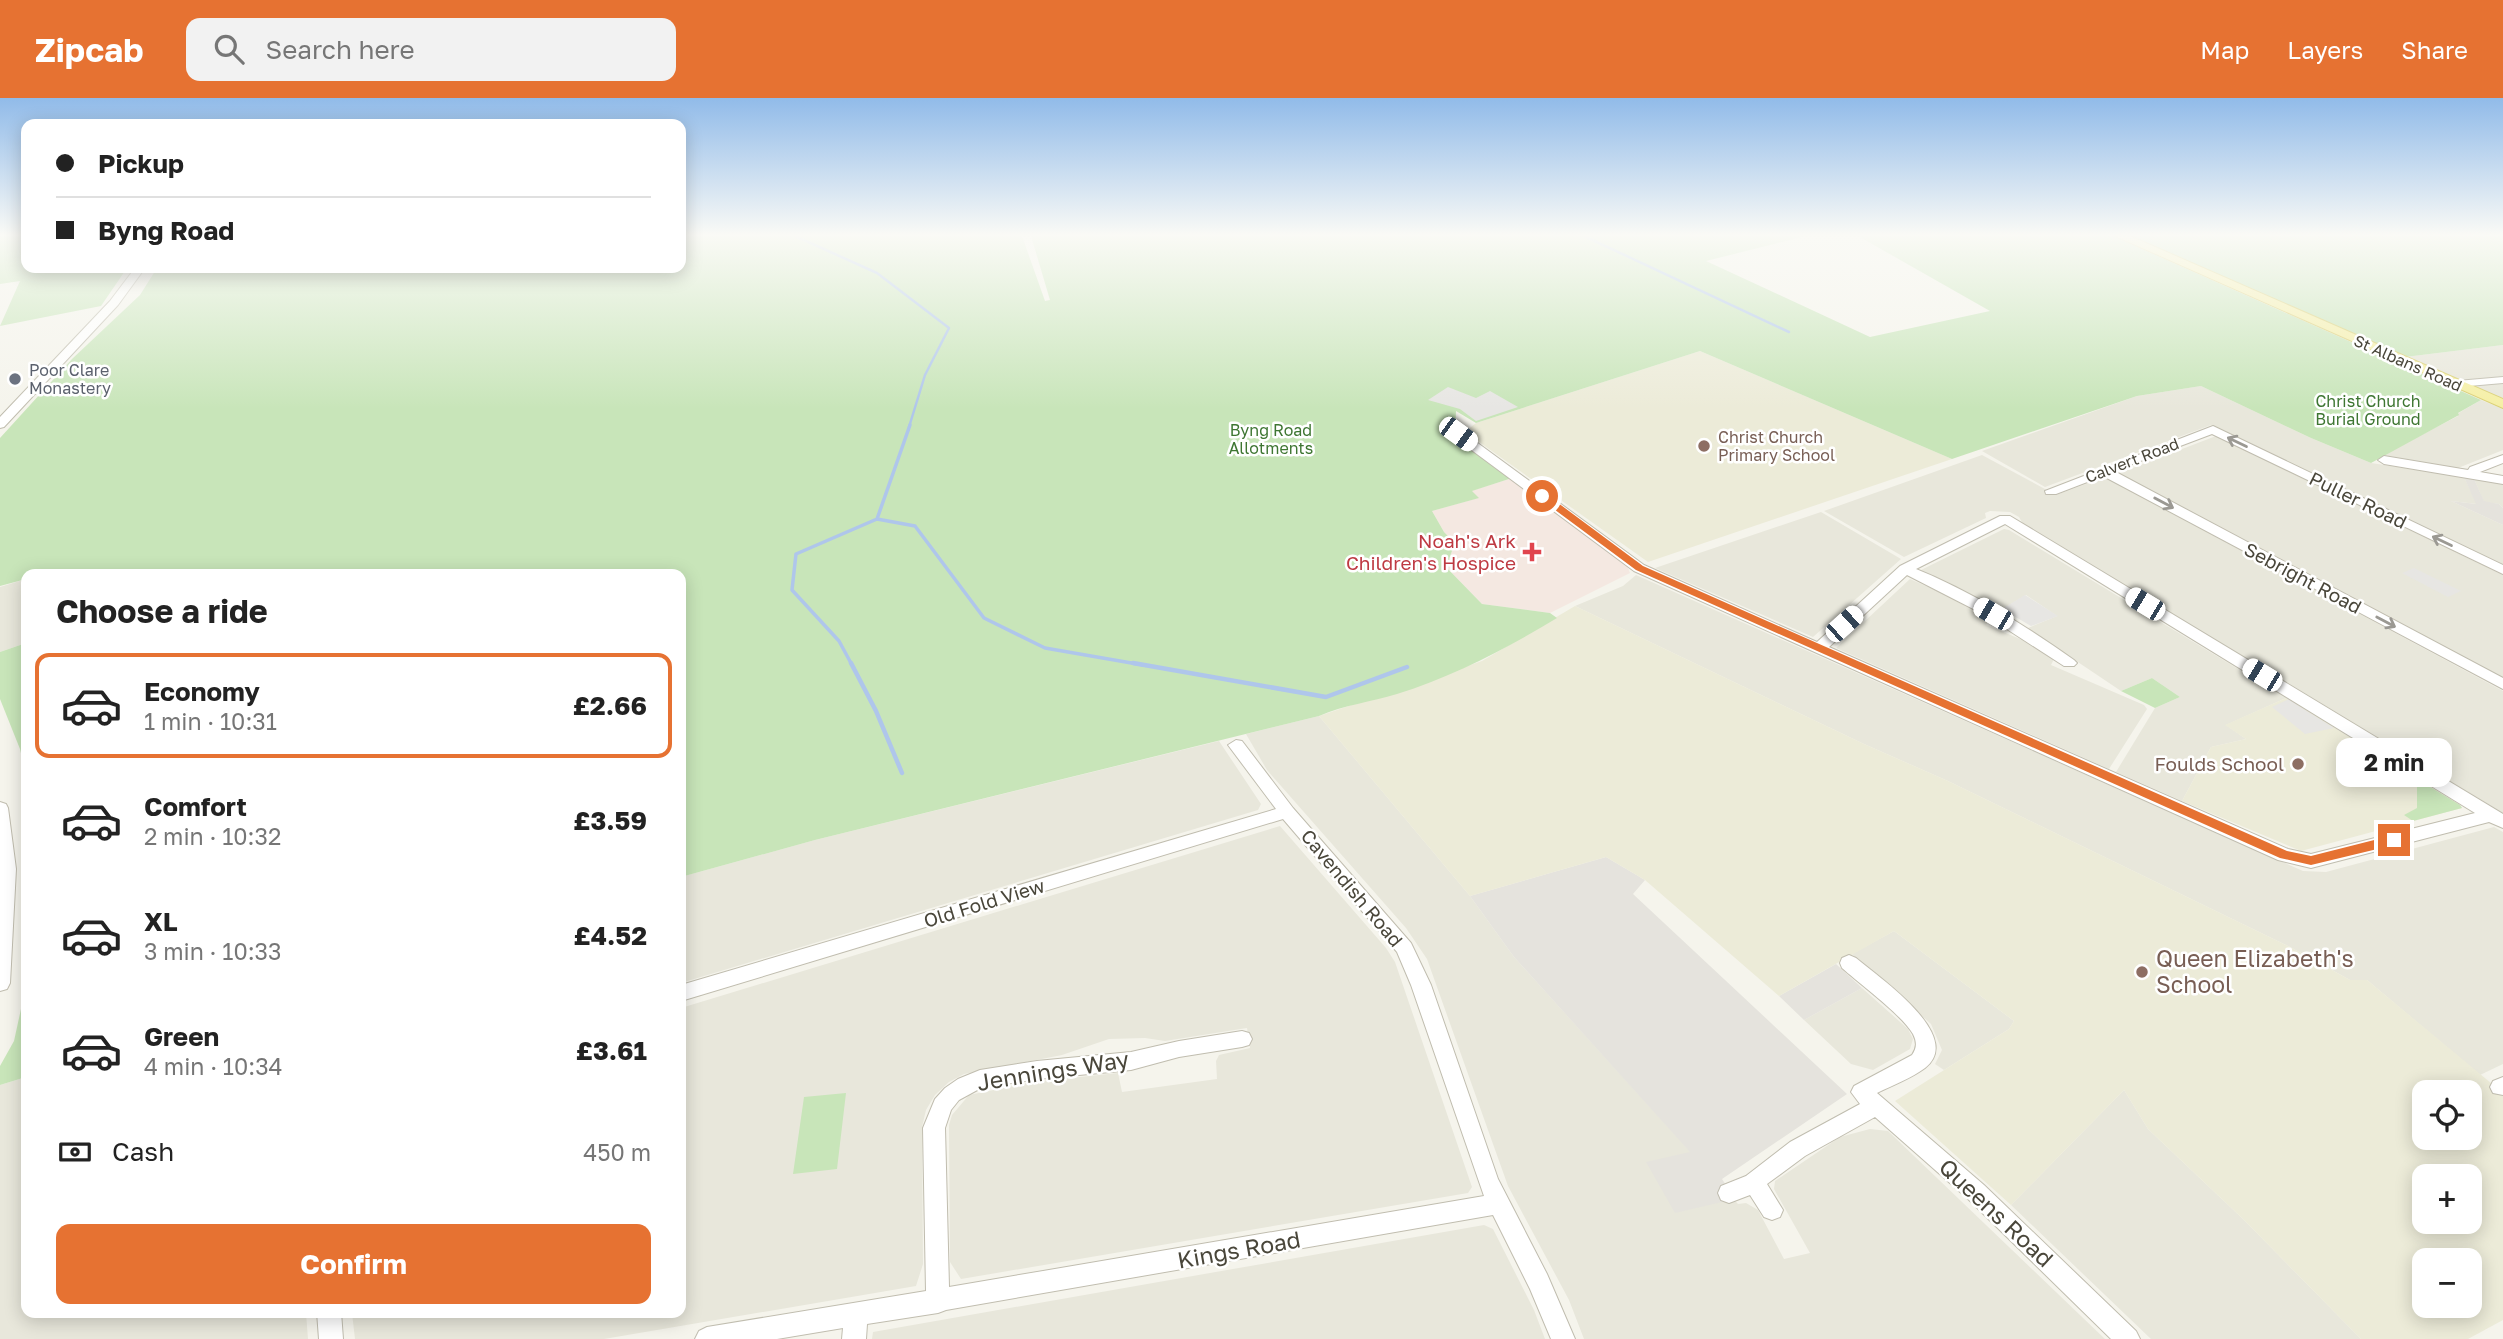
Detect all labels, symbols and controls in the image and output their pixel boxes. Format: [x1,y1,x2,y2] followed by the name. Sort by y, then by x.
[186,18,676,81] search box
[35,30,144,69] text: Zipcab
[210,30,248,68] icon: search
[266,34,415,65] text: Search here
[2200,35,2249,64] text: Map
[2287,35,2363,64] text: Layers
[2401,35,2468,64] text: Share
[98,148,184,179] text: Pickup
[98,215,234,246] text: Byng Road
[2351,330,2465,396] street label: St Albans Road
[29,360,111,398] place label: Poor Clare Monastery
[7,371,23,387] marker: Poor Clare Monastery
[2315,391,2421,429] park label: Christ Church Burial Ground
[1435,413,1482,455] car
[1229,420,1313,458] park label: Byng Road Allotments
[1718,427,1835,465] place label: Christ Church Primary School
[2082,433,2182,487] street label: Calvert Road
[2227,434,2248,448] one-way arrow
[1696,438,1712,454] marker: Christ Church Primary School
[2306,466,2411,533] street label: Puller Road
[1526,480,1558,512] route start
[2153,497,2174,510] one-way arrow
[1346,529,1516,574] place label: Noah's Ark Children's Hospice
[2432,533,2453,547] one-way arrow
[2241,537,2366,618] street label: Sebright Road
[1522,542,1542,562] marker: Noah's Ark Children's Hospice
[2122,584,2169,624] car
[56,592,268,630] text: Choose a ride
[1970,594,2017,634] car
[1822,602,1867,646] car
[2375,616,2396,629] one-way arrow
[2239,655,2286,695] car
[60,674,123,737] icon: car
[144,676,260,707] text: Economy
[573,690,647,721] text: £2.66
[144,707,277,735] text: 1 min · 10:31
[2336,738,2452,788] callout: 2 min
[2364,748,2424,776] text: 2 min
[2155,752,2284,775] place label: Foulds School
[2290,756,2306,772] marker: Foulds School
[60,789,123,852] icon: car
[144,791,247,822] text: Comfort
[573,805,647,836] text: £3.59
[144,822,281,850] text: 2 min · 10:32
[1297,824,1408,951] street label: Cavendish Road
[2378,824,2410,856] route end
[921,873,1047,932] street label: Old Fold View
[60,904,123,967] icon: car
[144,906,178,937] text: XL
[574,920,647,951] text: £4.52
[144,937,282,965] text: 3 min · 10:33
[2156,944,2354,998] place label: Queen Elizabeth's School
[2134,964,2150,980] marker: Queen Elizabeth's School
[60,1019,123,1082] icon: car
[144,1021,219,1052] text: Green
[576,1035,647,1066] text: £3.61
[975,1044,1131,1096] street label: Jennings Way
[144,1052,283,1080] text: 4 min · 10:34
[2412,1080,2482,1318] map controls
[2412,1080,2482,1150] button: locate
[56,1133,94,1171] icon: cash
[112,1136,174,1167] text: Cash
[583,1138,651,1166] text: 450 m
[1934,1152,2060,1272] street label: Queens Road
[2412,1164,2482,1234] button: +
[56,1224,651,1304] button: Confirm
[1175,1224,1303,1274] street label: Kings Road
[2412,1248,2482,1318] button: −

